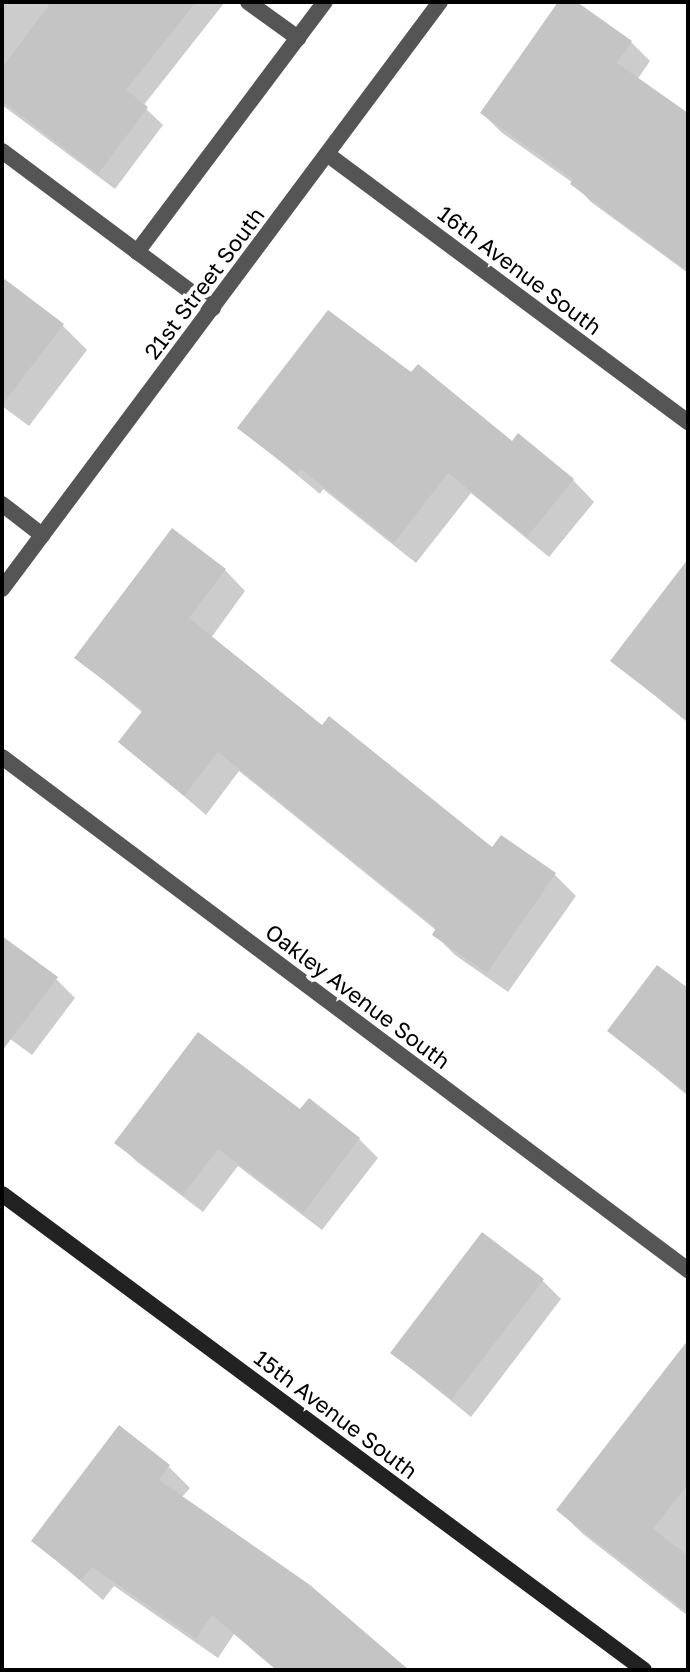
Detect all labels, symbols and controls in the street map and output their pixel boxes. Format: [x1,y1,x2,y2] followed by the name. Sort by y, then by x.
[433,200,607,340] street label: 16th Avenue South
[138,202,270,364] street label: 21st Street South
[261,918,455,1074] street label: Oakley Avenue South
[249,1344,423,1484] street label: 15th Avenue South

